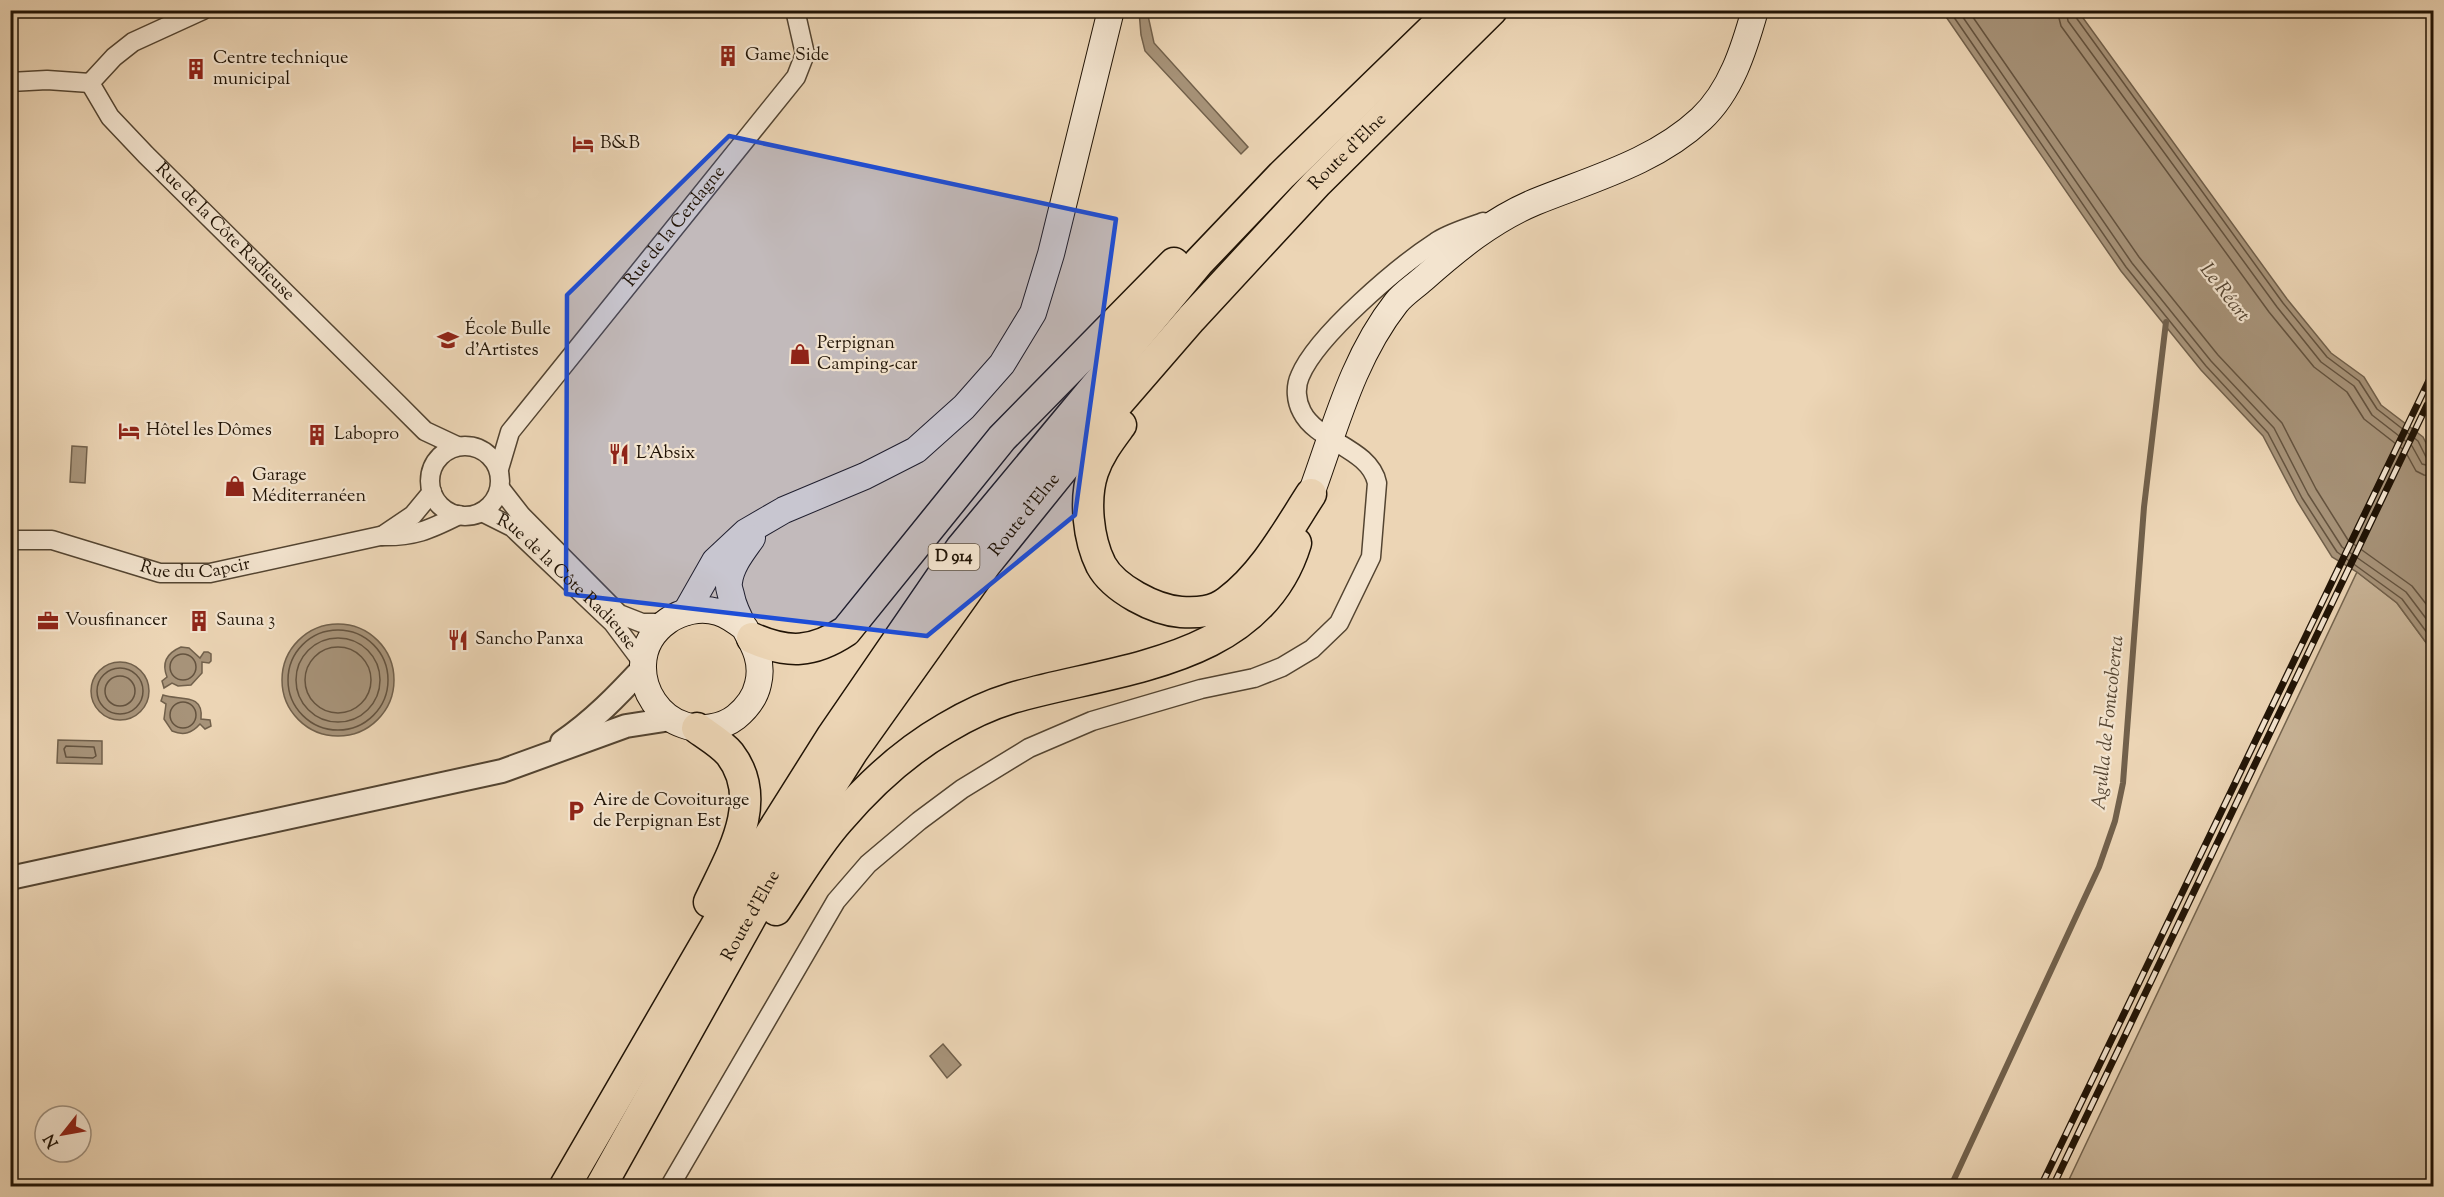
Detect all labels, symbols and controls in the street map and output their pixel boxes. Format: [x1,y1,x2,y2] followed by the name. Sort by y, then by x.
[745,43,829,69] place label: Game Side
[716,44,740,68] building icon: Game Side
[213,46,348,93] place label: Centre technique municipal
[184,57,208,81] building icon: Centre technique municipal
[1303,108,1393,197] street label: Route d'Elne
[600,131,640,157] place label: B&B
[571,132,595,156] hotel icon: B&B
[149,157,300,307] street label: Rue de la Côte Radieuse
[618,161,732,293] street label: Rue de la Cerdagne
[2192,257,2256,329] water label: Le Réart
[465,317,551,364] place label: École Bulle d'Artistes
[436,328,460,352] school or university icon: École Bulle d'Artistes
[817,331,918,378] place label: Perpignan Camping-car
[788,342,812,366] shop icon: Perpignan Camping-car
[146,418,272,444] place label: Hôtel les Dômes
[117,419,141,443] hotel icon: Hôtel les Dômes
[334,422,399,448] place label: Labopro
[305,423,329,447] building icon: Labopro
[636,441,696,467] place label: L'Absix
[607,442,631,466] restaurant icon: L'Absix
[252,463,366,510] place label: Garage Méditerranéen
[984,468,1067,563] street label: Route d'Elne
[223,474,247,498] shop icon: Garage Méditerranéen
[492,508,642,656] street label: Rue de la Côte Radieuse
[928,544,980,570] road number: D 914
[136,552,253,586] street label: Rue du Capcir
[65,608,168,634] place label: Vousfinancer
[216,608,275,634] place label: Sauna 3
[36,609,60,633] office icon: Vousfinancer
[187,609,211,633] building icon: Sauna 3
[475,627,584,653] place label: Sancho Panxa
[446,628,470,652] restaurant icon: Sancho Panxa
[2085,634,2133,812] water label: Agulla de Fontcoberta
[593,788,749,835] place label: Aire de Covoiturage de Perpignan Est
[564,799,588,823] parking icon: Aire de Covoiturage de Perpignan Est
[716,865,787,966] street label: Route d'Elne
[33,1104,93,1164] north arrow
[39,1129,65,1152] text: N

